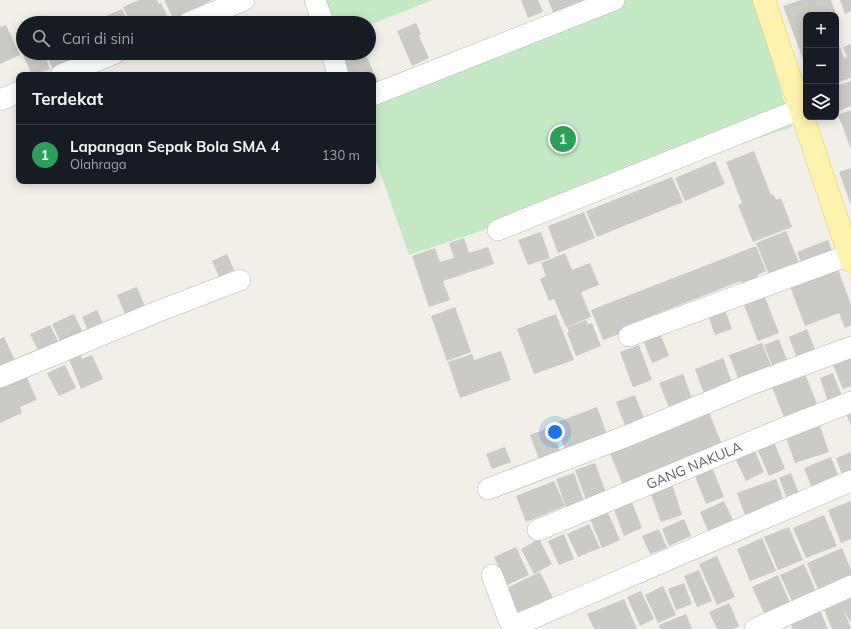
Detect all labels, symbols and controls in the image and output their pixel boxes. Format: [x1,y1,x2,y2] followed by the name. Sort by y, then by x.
[803,12,839,120] map controls
[803,12,839,48] button: +
[16,16,376,60] search box
[30,27,52,49] icon: search
[62,29,134,48] text: Cari di sini
[803,48,839,84] button: −
[803,84,839,120] button: layers
[32,88,103,109] text: Terdekat
[550,124,576,154] pin: 1
[70,137,280,156] text: Lapangan Sepak Bola SMA 4
[41,147,49,163] text: 1
[322,147,360,163] text: 130 m
[70,156,127,172] text: Olahraga
[545,422,565,442] your location
[643,437,746,493] street label: GANG NAKULA

